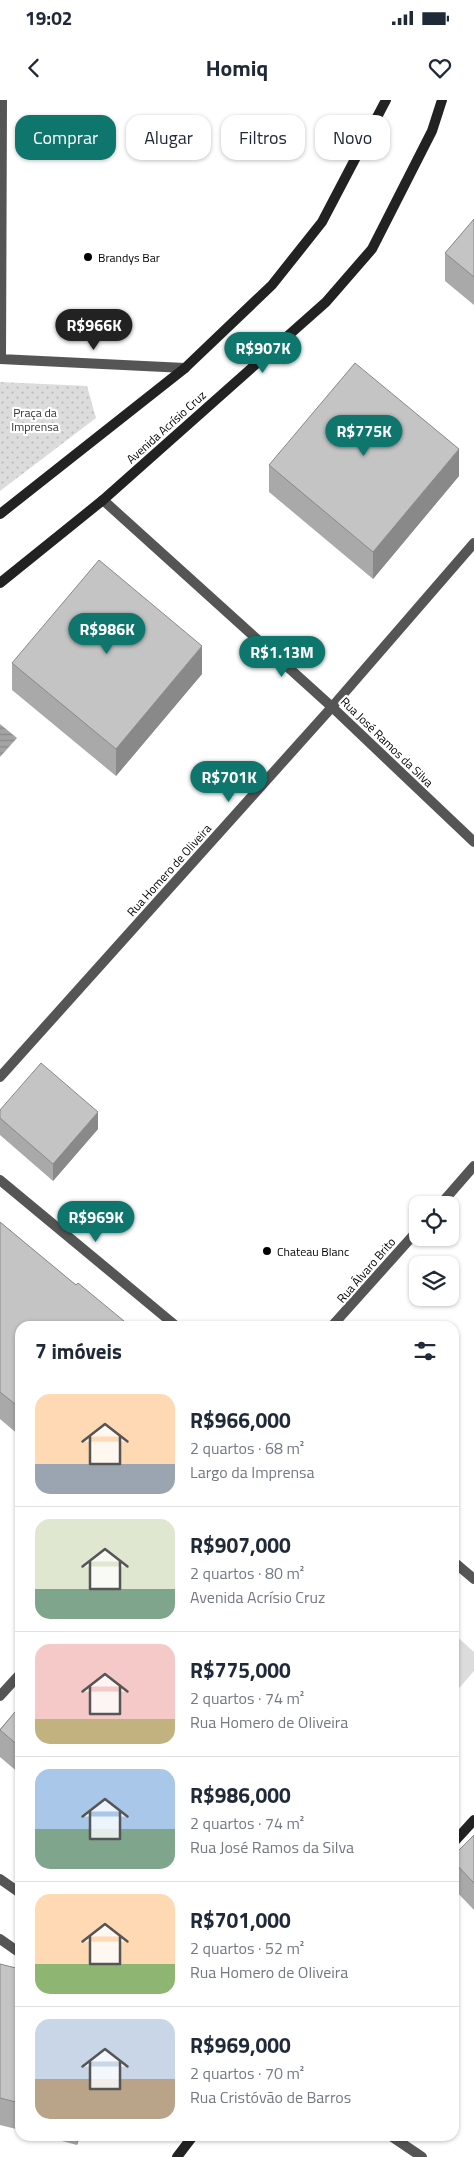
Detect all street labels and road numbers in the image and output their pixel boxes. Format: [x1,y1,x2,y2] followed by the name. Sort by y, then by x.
[122,386,210,468] street label: Avenida Acrísio Cruz
[336,692,438,792] street label: Rua José Ramos da Silva
[122,820,216,920] street label: Rua Homero de Oliveira
[332,1233,400,1307] street label: Rua Álvaro Brito

